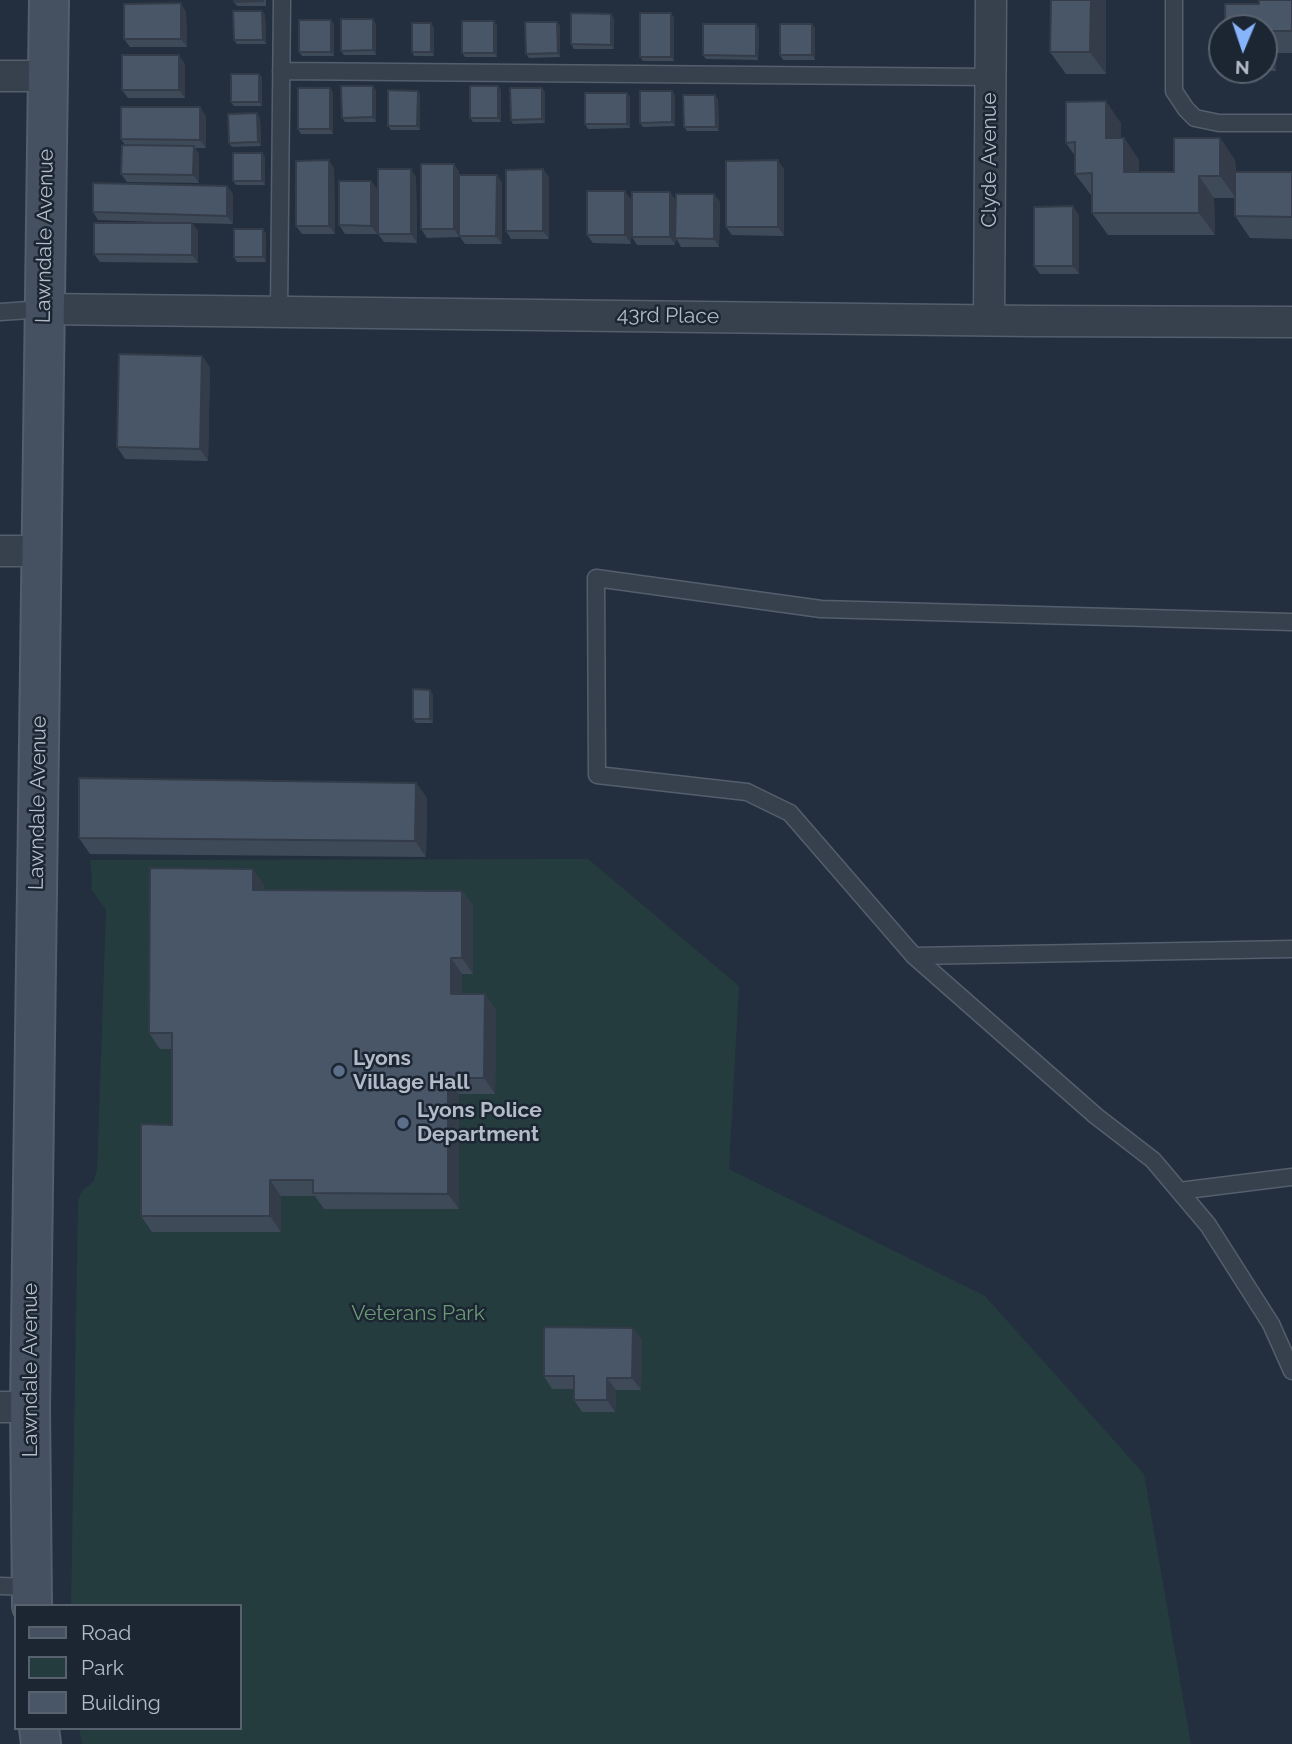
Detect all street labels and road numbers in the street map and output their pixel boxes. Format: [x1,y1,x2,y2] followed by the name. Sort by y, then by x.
[977,92,1003,228] street label: Clyde Avenue
[31,149,59,323] street label: Lawndale Avenue
[617,303,719,329] street label: 43rd Place
[24,716,52,890] street label: Lawndale Avenue
[18,1283,44,1457] street label: Lawndale Avenue

